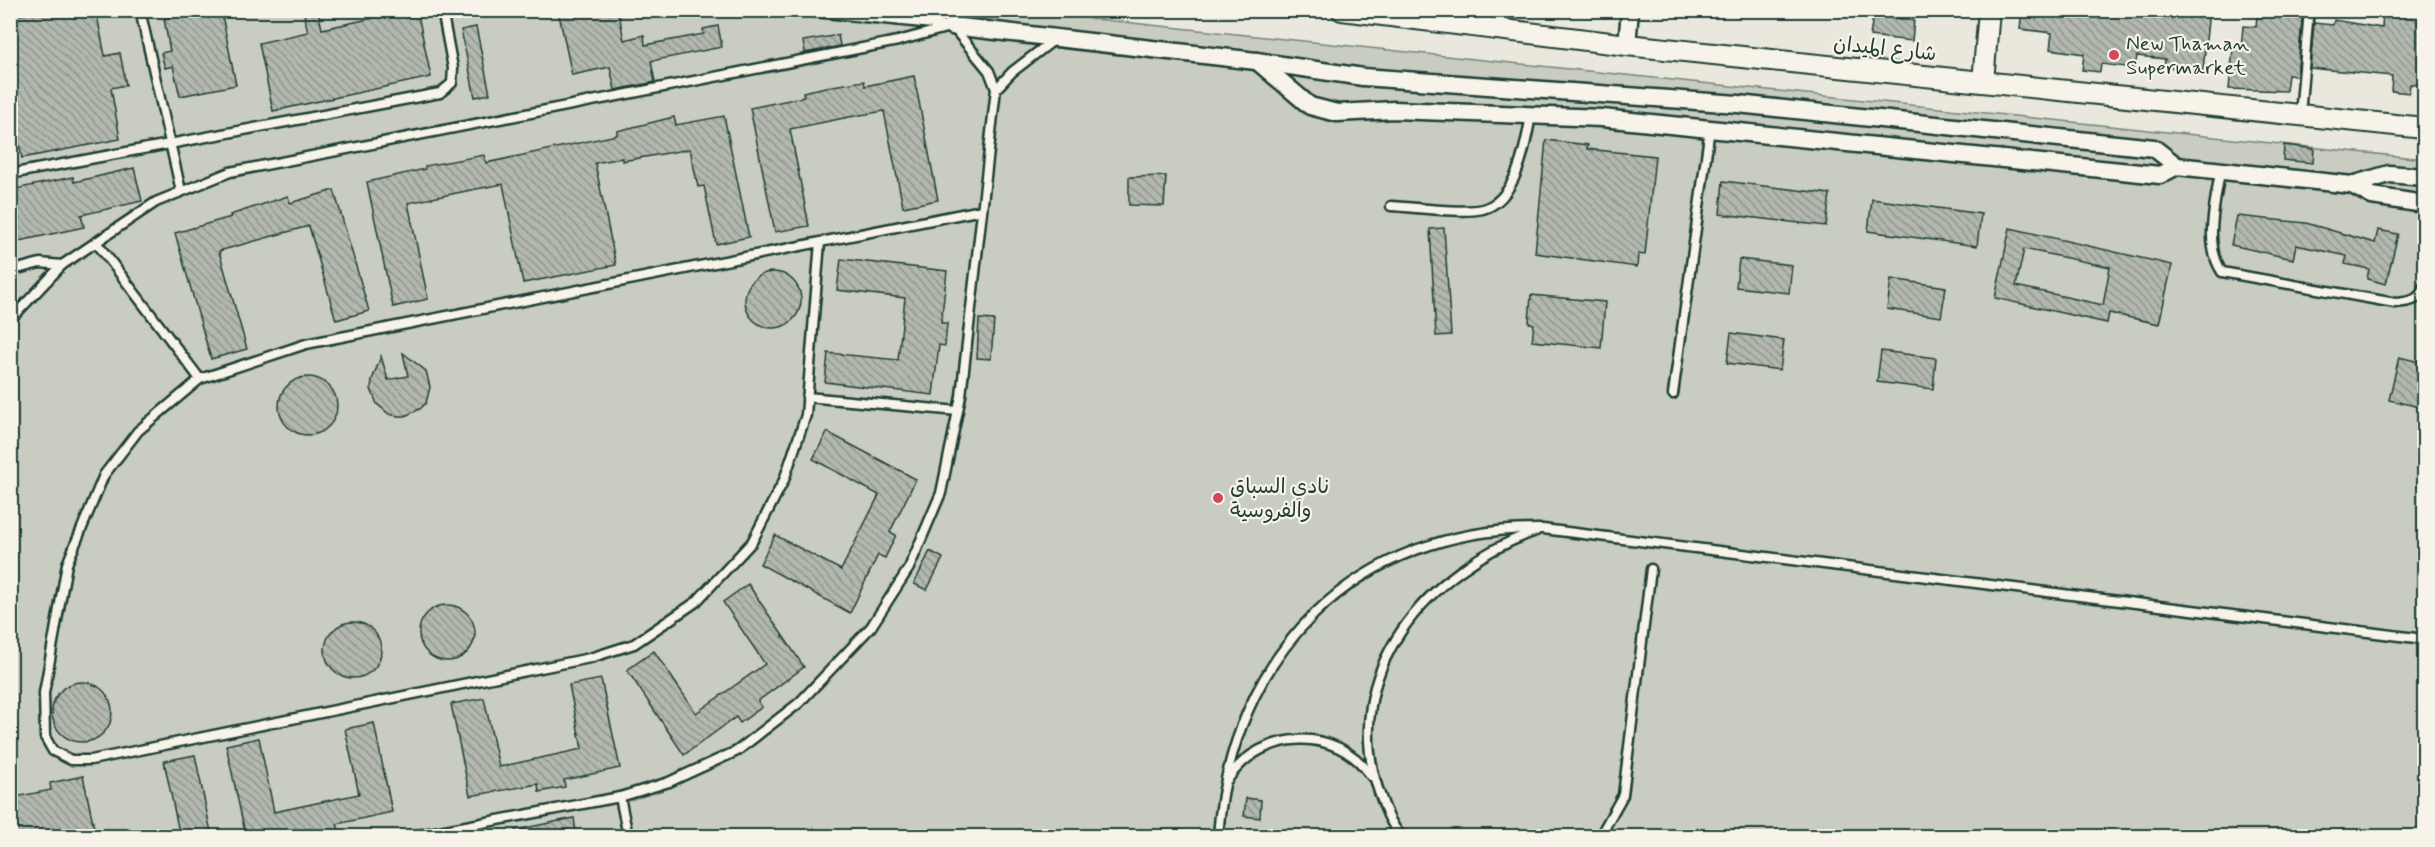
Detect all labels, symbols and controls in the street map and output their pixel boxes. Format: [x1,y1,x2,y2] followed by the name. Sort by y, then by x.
[1832,30,1938,68] street label: شارع الميدان
[2126,30,2250,82] place label: New Thaman Supermarket
[2107,48,2121,62] marker: New Thaman Supermarket
[1230,473,1329,525] place label: نادي السباق والفروسية
[1211,491,1225,505] marker: نادي السباق والفروسية

